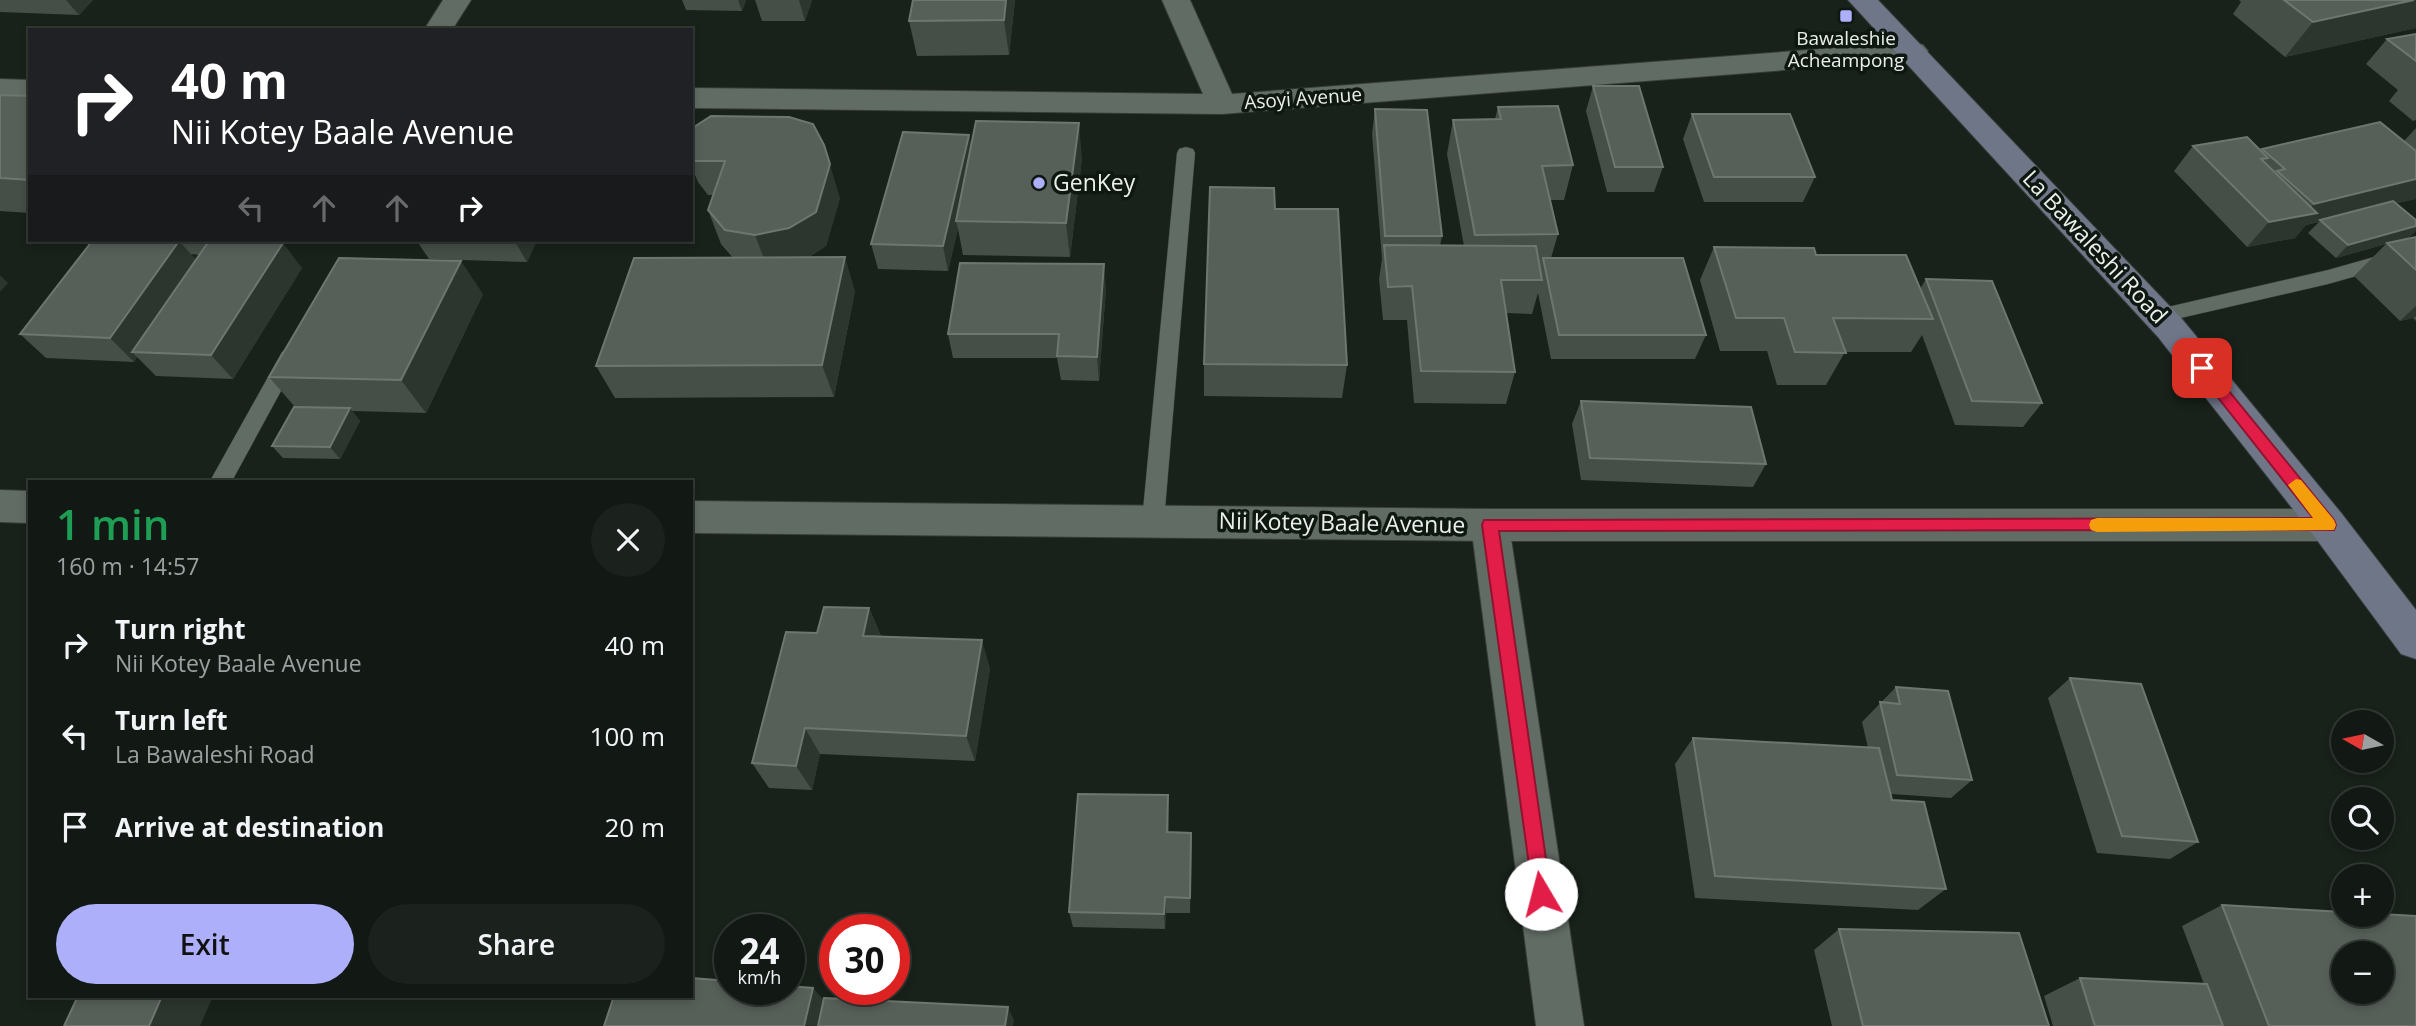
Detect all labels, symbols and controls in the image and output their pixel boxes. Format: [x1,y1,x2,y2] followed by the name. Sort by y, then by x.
[1838,8,1854,24] marker: Bawaleshie Acheampong
[1788,25,1904,73] place label: Bawaleshie Acheampong
[171,47,288,113] text: 40 m
[56,56,147,147] icon: right
[1243,81,1363,115] street label: Asoyi Avenue
[171,110,514,153] text: Nii Kotey Baale Avenue
[2016,162,2175,330] street label: La Bawaleshi Road
[1053,166,1136,198] place label: GenKey
[1031,175,1047,191] marker: GenKey
[232,189,270,227] icon: left
[305,189,343,227] icon: ahead
[378,189,416,227] icon: ahead
[451,189,489,227] icon: right
[2172,338,2232,398] pin
[2183,349,2221,387] icon: arrive
[56,495,169,552] text: 1 min
[591,503,665,577] button: close
[1218,504,1466,540] street label: Nii Kotey Baale Avenue
[56,550,199,582] text: 160 m · 14:57
[115,611,246,647] text: Turn right
[56,626,94,664] icon: right
[604,627,665,663] text: 40 m
[115,647,362,679] text: Nii Kotey Baale Avenue
[115,702,227,738] text: Turn left
[2331,710,2394,774] north arrow
[2331,710,2394,1004] map controls
[56,717,94,755] icon: left
[590,718,665,754] text: 100 m
[115,738,314,770] text: La Bawaleshi Road
[2331,787,2394,850] button: search
[56,808,94,846] icon: arrive
[115,809,384,845] text: Arrive at destination
[604,809,665,845] text: 20 m
[1504,857,1578,931] position arrow
[2331,864,2394,927] button: +
[56,904,354,984] button: Exit
[368,904,665,984] button: Share
[819,914,910,1005] speed limit sign: 30
[739,927,780,974] text: 24
[2331,941,2394,1004] button: −
[738,965,781,989] text: km/h

